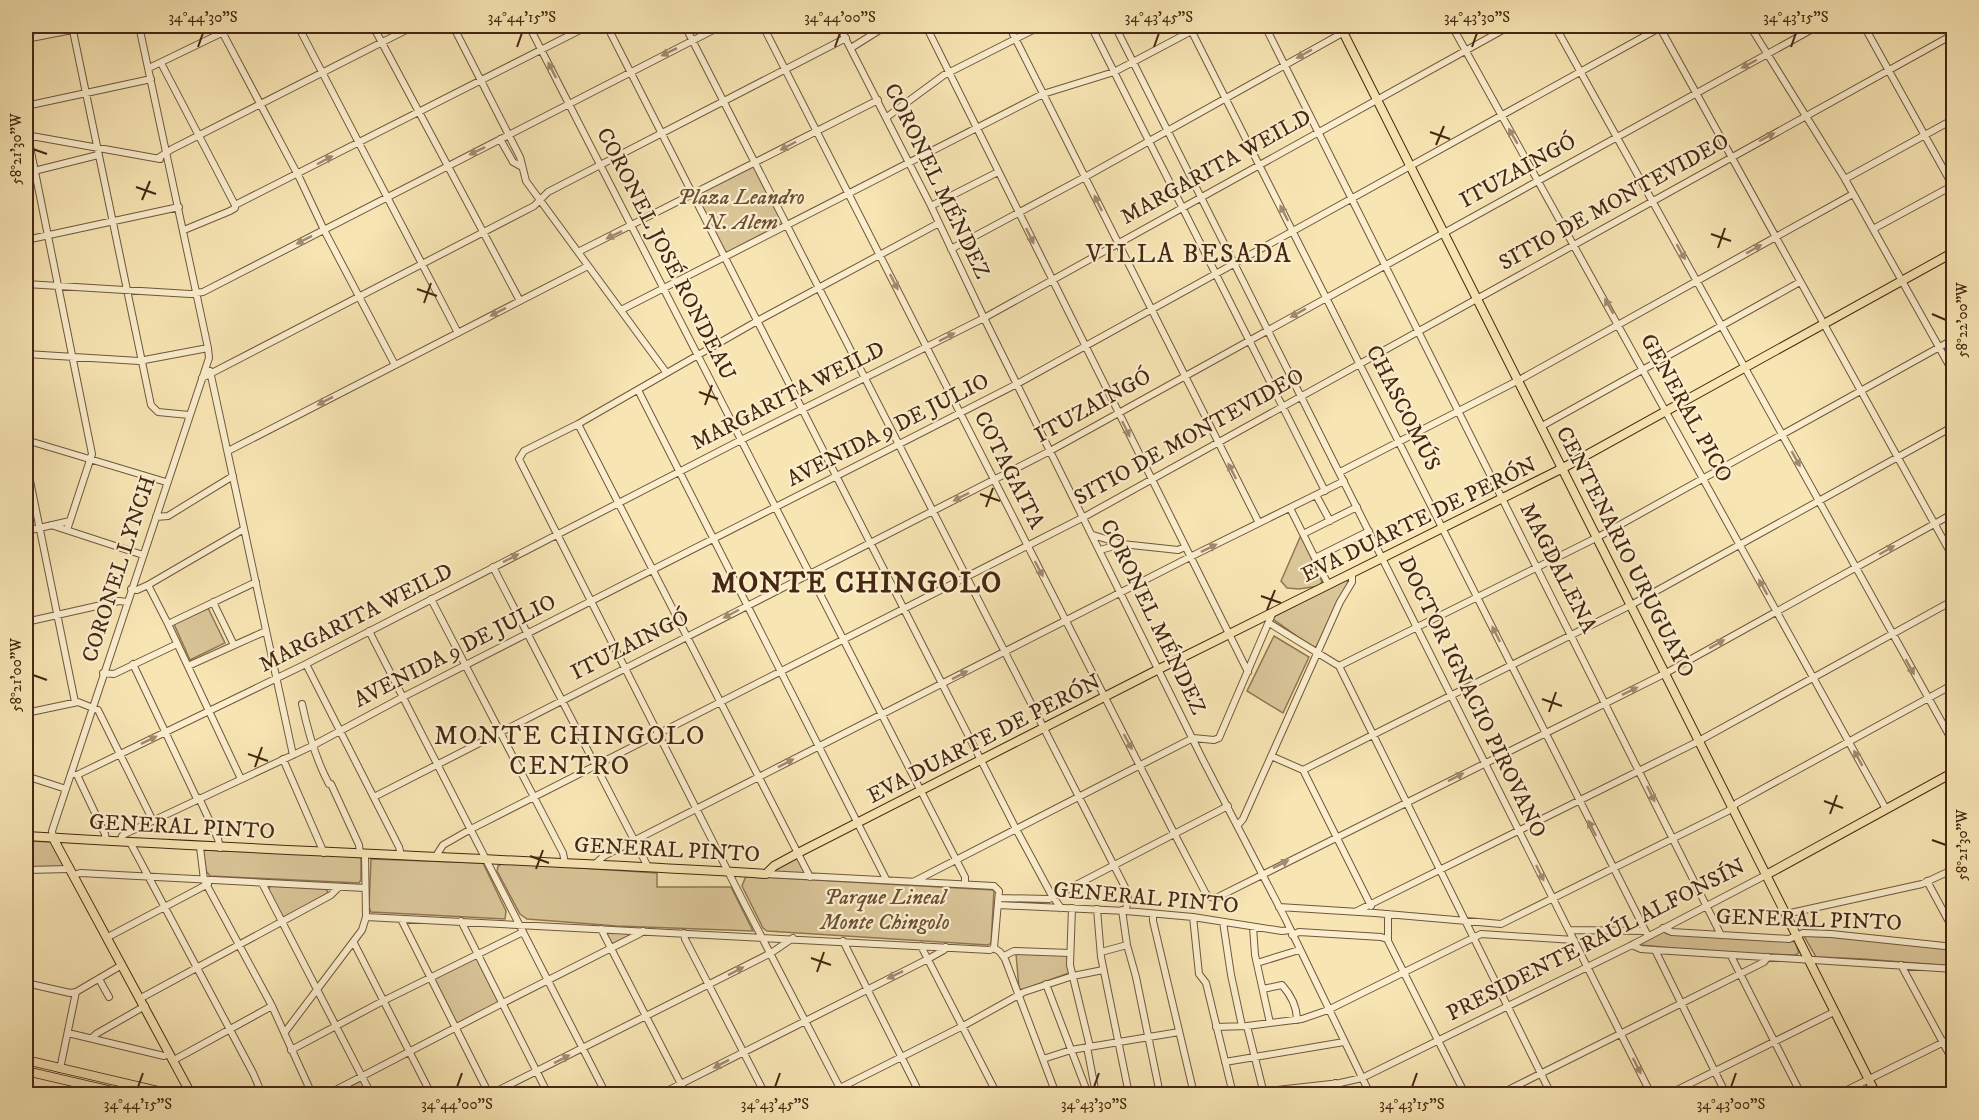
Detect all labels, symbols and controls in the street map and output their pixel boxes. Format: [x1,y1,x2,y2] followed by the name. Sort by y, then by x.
[168,8,238,27] text: 34°44'30"S
[488,8,556,27] text: 34°44'15"S
[804,8,876,27] text: 34°44'00"S
[1125,8,1193,27] text: 34°43'45"S
[1444,8,1510,27] text: 34°43'30"S
[1763,8,1829,27] text: 34°43'15"S
[660,47,677,57] one-way arrow
[1295,49,1312,59] one-way arrow
[1740,59,1757,69] one-way arrow
[547,61,557,78] one-way arrow
[878,79,996,283] street label: CORONEL MÉNDEZ
[1116,103,1316,231] street label: MARGARITA WEILD
[7,113,26,185] text: 58°21'30"W
[590,123,742,385] street label: CORONEL JOSÉ RONDEAU
[1455,127,1581,214] street label: ITUZAINGÓ
[1494,127,1734,277] street label: SITIO DE MONTEVIDEO
[1508,127,1518,144] one-way arrow
[1759,132,1776,142] one-way arrow
[779,141,796,151] one-way arrow
[468,145,486,155] one-way arrow
[317,155,334,165] one-way arrow
[677,184,805,236] park label: Plaza Leandro N. Alem
[1093,194,1102,211] one-way arrow
[1280,204,1289,221] one-way arrow
[1025,227,1034,244] one-way arrow
[606,230,623,239] one-way arrow
[295,235,312,245] one-way arrow
[1085,238,1292,271] district label: VILLA BESADA
[1676,244,1686,261] one-way arrow
[1745,245,1762,255] one-way arrow
[889,274,898,291] one-way arrow
[1953,282,1972,358] text: 58°22'00"W
[1604,297,1614,314] one-way arrow
[490,307,507,317] one-way arrow
[1289,308,1306,318] one-way arrow
[1634,329,1738,487] street label: GENERAL PICO
[938,332,955,341] one-way arrow
[687,336,889,456] street label: MARGARITA WEILD
[1360,340,1447,475] street label: CHASCOMÚS
[1030,362,1156,449] street label: ITUZAINGÓ
[1069,362,1309,512] street label: SITIO DE MONTEVIDEO
[782,367,994,493] street label: AVENIDA 9 DE JULIO
[316,396,333,406] one-way arrow
[968,407,1051,534] street label: COTAGAITA
[1121,420,1131,438] one-way arrow
[1550,422,1700,682] street label: CENTENARIO URUGUAYO
[1297,450,1541,589] street label: EVA DUARTE DE PERÓN
[1791,451,1801,468] one-way arrow
[1228,462,1238,480] one-way arrow
[76,472,162,666] street label: CORONEL LYNCH
[952,492,969,502] one-way arrow
[1514,498,1603,638] street label: MAGDALENA
[1094,515,1212,719] street label: CORONEL MÉNDEZ
[1200,543,1217,552] one-way arrow
[1879,545,1896,555] one-way arrow
[1392,552,1552,842] street label: DOCTOR IGNACIO PIROVANO
[502,554,519,563] one-way arrow
[255,558,457,678] street label: MARGARITA WEILD
[1034,560,1044,577] one-way arrow
[711,566,1003,601] district label: MONTE CHINGOLO
[1758,578,1768,595] one-way arrow
[349,588,561,714] street label: AVENIDA 9 DE JULIO
[566,603,693,686] street label: ITUZAINGÓ
[722,609,739,619] one-way arrow
[1491,626,1501,643] one-way arrow
[7,638,26,712] text: 58°21'00"W
[1709,639,1725,650] one-way arrow
[1905,659,1915,676] one-way arrow
[862,667,1105,810] street label: EVA DUARTE DE PERÓN
[951,670,969,680] one-way arrow
[1622,686,1639,695] one-way arrow
[434,720,706,783] district label: MONTE CHINGOLO CENTRO
[1123,734,1133,751] one-way arrow
[140,735,157,744] one-way arrow
[1853,749,1863,766] one-way arrow
[778,759,795,768] one-way arrow
[1447,773,1465,783] one-way arrow
[1646,785,1656,802] one-way arrow
[88,809,276,845] street label: GENERAL PINTO
[1953,809,1972,881] text: 58°21'30"W
[1588,819,1597,836] one-way arrow
[573,832,761,868] street label: GENERAL PINTO
[1442,852,1750,1027] street label: PRESIDENTE RAÚL ALFONSÍN
[1273,859,1290,869] one-way arrow
[1535,865,1545,882] one-way arrow
[1052,876,1240,920] street label: GENERAL PINTO
[818,884,950,936] park label: Parque Lineal Monte Chingolo
[1716,903,1902,937] street label: GENERAL PINTO
[728,966,745,975] one-way arrow
[886,970,904,980] one-way arrow
[554,1054,571,1063] one-way arrow
[1632,1058,1642,1075] one-way arrow
[713,1059,730,1069] one-way arrow
[104,1095,172,1114] text: 34°44'15"S
[421,1095,493,1114] text: 34°44'00"S
[741,1095,809,1114] text: 34°43'45"S
[1061,1095,1127,1114] text: 34°43'30"S
[1379,1095,1445,1114] text: 34°43'15"S
[1697,1095,1765,1114] text: 34°43'00"S

